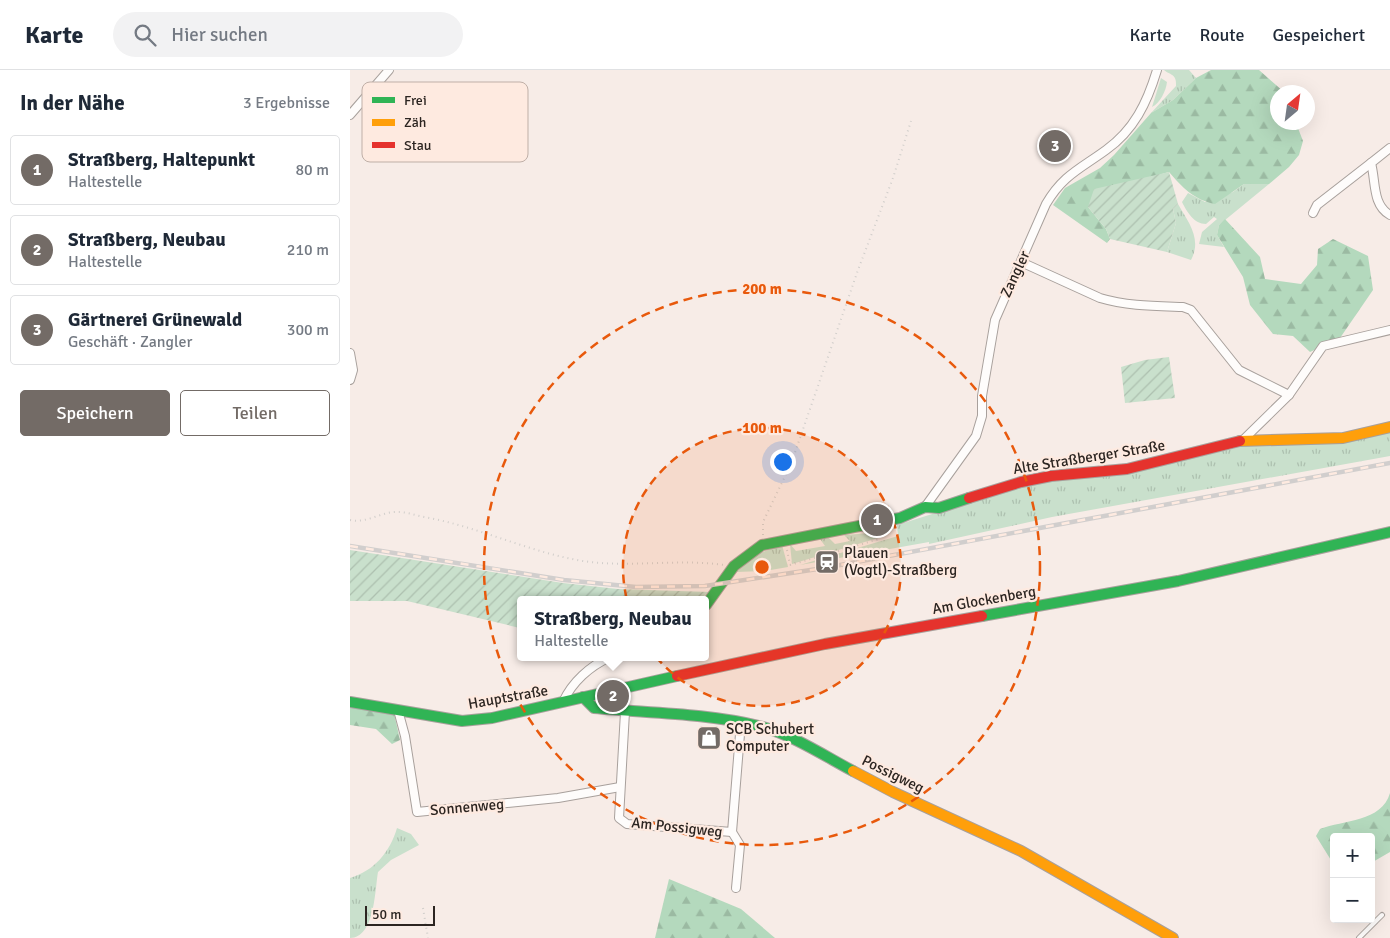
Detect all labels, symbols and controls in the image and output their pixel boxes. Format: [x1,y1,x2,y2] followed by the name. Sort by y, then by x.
[113,12,463,57] search box
[25,20,83,50] text: Karte
[131,21,159,49] icon: search
[171,23,268,47] text: Hier suchen
[1130,24,1172,46] text: Karte
[1200,24,1245,46] text: Route
[1273,24,1365,46] text: Gespeichert
[362,82,528,162] legend
[1270,85,1315,130] north arrow
[20,90,125,116] text: In der Nähe
[404,92,427,109] text: Frei
[243,93,330,113] text: 3 Ergebnisse
[404,114,426,131] text: Zäh
[1039,127,1071,165] pin: 3
[404,137,431,154] text: Stau
[68,148,255,172] text: Straßberg, Haltepunkt
[33,160,41,180] text: 1
[295,160,329,180] text: 80 m
[68,172,142,192] text: Haltestelle
[68,228,226,252] text: Straßberg, Neubau
[33,240,41,260] text: 2
[287,240,329,260] text: 210 m
[996,247,1034,300] street label: Zangler
[68,252,142,272] text: Haltestelle
[742,280,782,298] text: 200 m
[68,308,242,332] text: Gärtnerei Grünewald
[33,320,41,340] text: 3
[287,320,329,340] text: 300 m
[68,332,192,352] text: Geschäft · Zangler
[20,390,170,436] button: Speichern
[180,390,330,436] button: Teilen
[742,419,782,437] text: 100 m
[1012,436,1166,478] street label: Alte Straßberger Straße
[770,449,796,475] your location
[861,501,893,539] pin: 1
[844,544,957,579] place label: Plauen (Vogtl)-Straßberg
[814,549,840,575] station icon: Plauen (Vogtl)-Straßberg
[753,558,771,576] centre of rings
[931,582,1037,618] street label: Am Glockenberg
[517,596,709,661] popup
[534,607,692,631] text: Straßberg, Neubau
[534,631,609,651] text: Haltestelle
[597,677,629,715] pin: 2
[467,681,549,713] street label: Hauptstraße
[726,720,814,755] place label: SCB Schubert Computer
[696,725,722,751] shop icon: SCB Schubert Computer
[859,751,927,797] street label: Possigweg
[429,795,505,819] street label: Sonnenweg
[631,813,724,841] street label: Am Possigweg
[1330,833,1375,923] map controls
[1330,833,1375,878] button: +
[1330,878,1375,923] button: −
[365,903,435,926] scale bar
[372,906,401,923] text: 50 m

